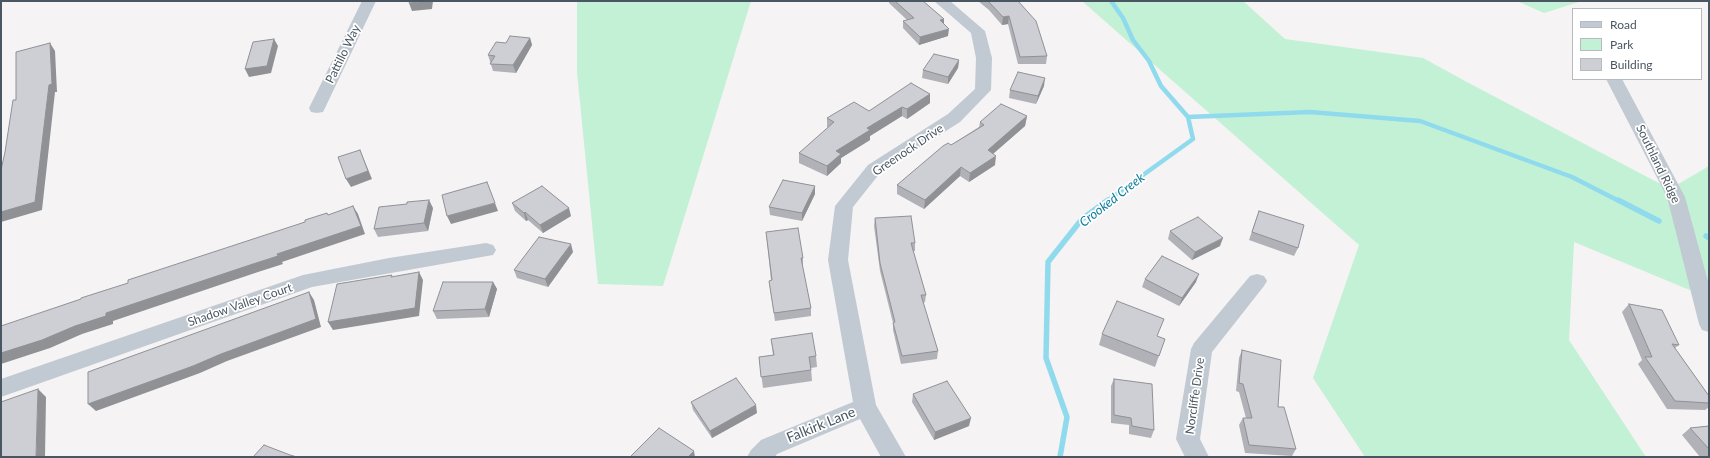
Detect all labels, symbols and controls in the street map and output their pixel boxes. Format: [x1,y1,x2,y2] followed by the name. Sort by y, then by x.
[1572,8,1702,80] legend
[1610,17,1637,32] text: Road
[323,22,363,86] street label: Pattillo Way
[1610,37,1633,52] text: Park
[1610,57,1653,72] text: Building
[870,121,946,179] street label: Greenock Drive
[1633,122,1683,206] street label: Southland Ridge
[1076,170,1148,230] water label: Crooked Creek
[186,280,294,330] street label: Shadow Valley Court
[1183,357,1207,435] street label: Norcliffe Drive
[784,404,858,446] street label: Falkirk Lane

